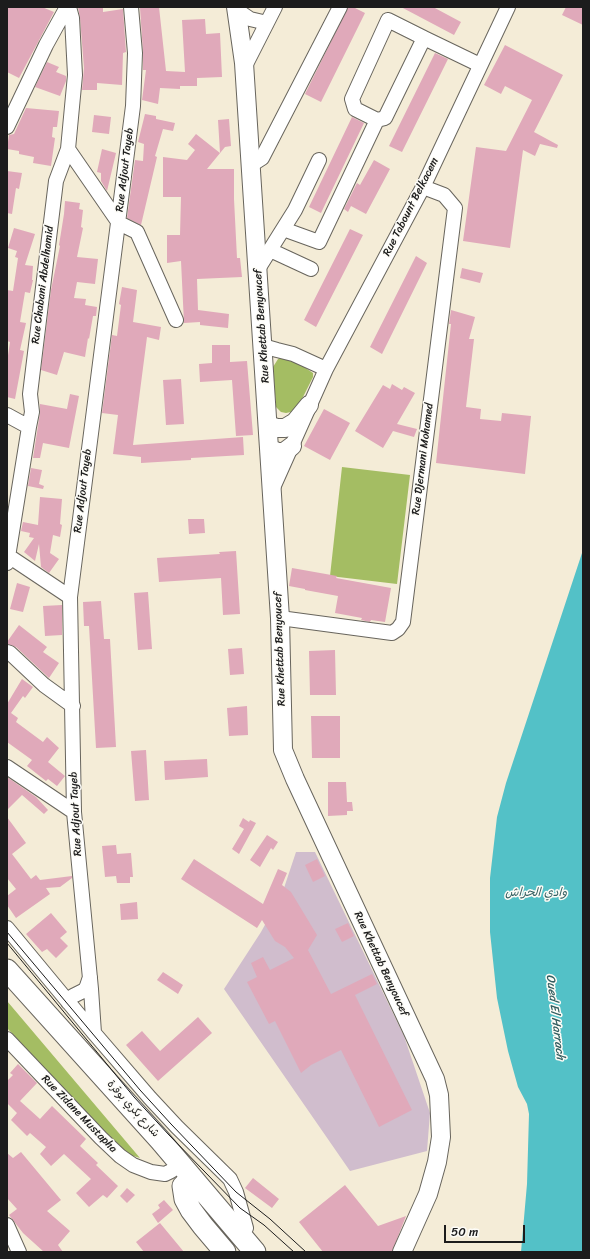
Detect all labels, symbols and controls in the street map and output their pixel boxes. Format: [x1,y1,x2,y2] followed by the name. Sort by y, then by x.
[113,127,137,213] street label: Rue Adjout Tayeb
[380,156,442,258] street label: Rue Tabount Belkacem
[29,225,57,345] street label: Rue Chabani Abdelhamid
[251,269,273,383] street label: Rue Khettab Benyoucef
[410,402,436,516] street label: Rue Djermani Mohamed
[71,448,95,534] street label: Rue Adjout Tayeb
[271,592,289,706] street label: Rue Khettab Benyoucef
[67,772,85,856] street label: Rue Adjout Tayeb
[505,886,567,900] water label: وادي الحراش
[351,909,411,1019] street label: Rue Khettab Benyoucef
[543,974,567,1060] water label: Oued El Harrach
[39,1072,119,1156] street label: Rue Zidane Mustapha
[104,1078,162,1140] street label: شارع بكري بوقرة
[446,1217,527,1243] scale bar
[451,1221,478,1243] text: 50 m

